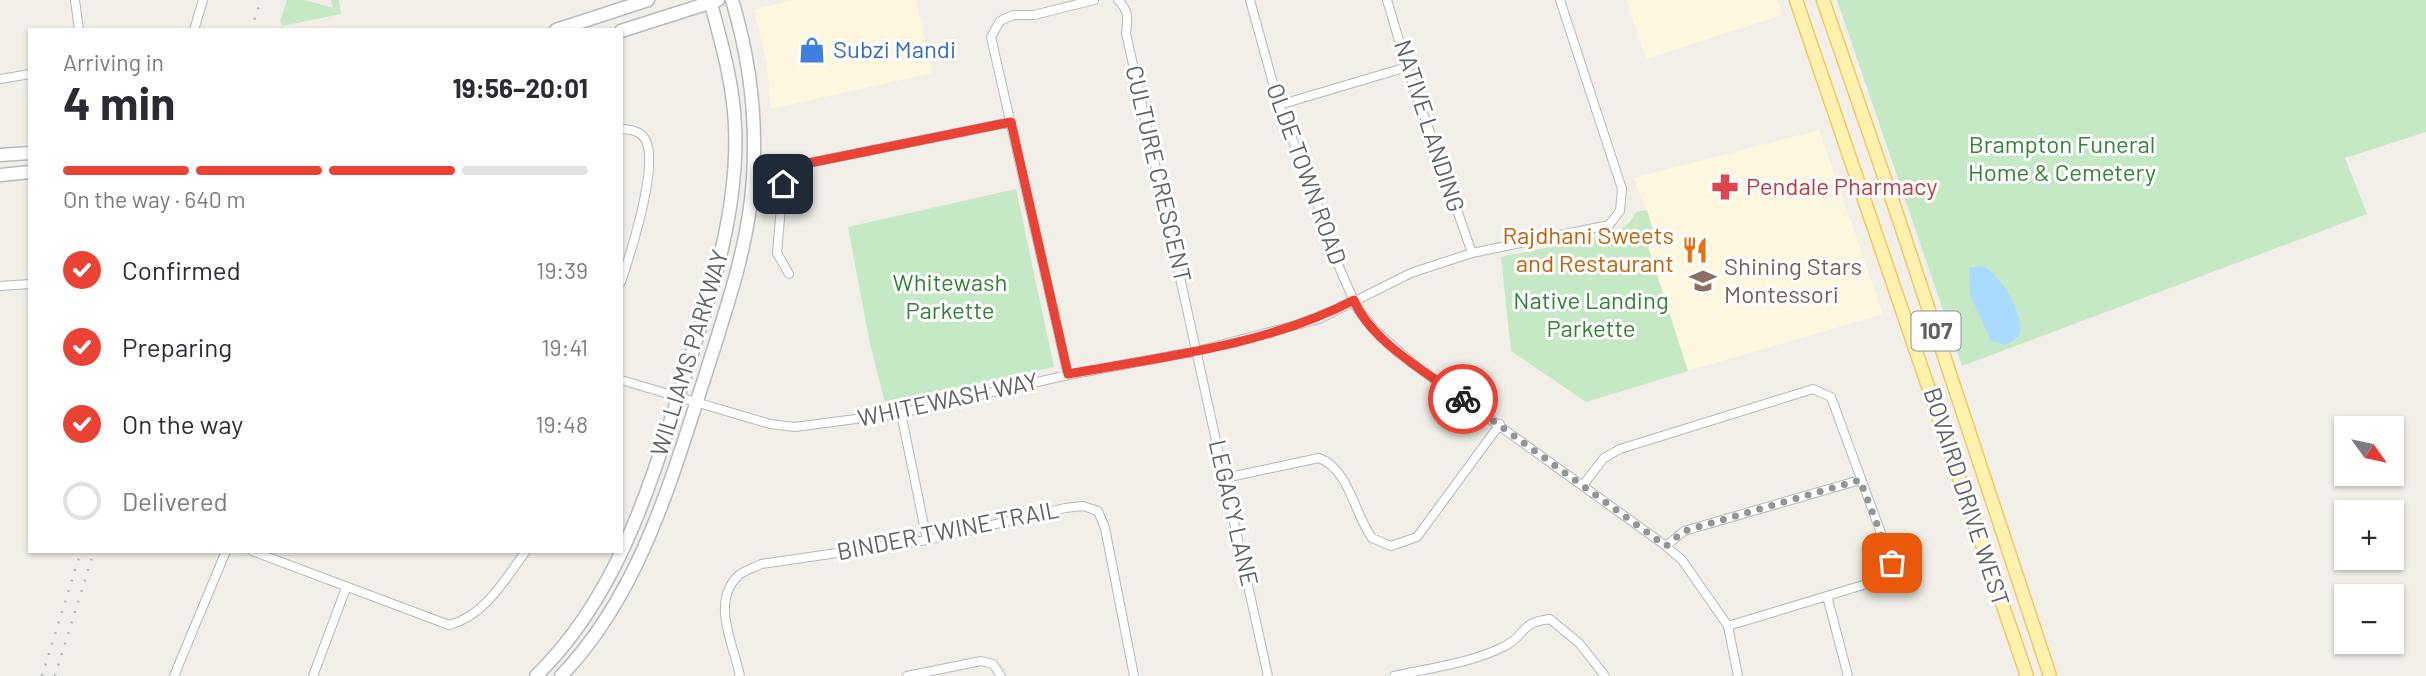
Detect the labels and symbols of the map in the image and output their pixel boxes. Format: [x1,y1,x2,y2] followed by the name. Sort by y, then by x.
[833,34,956,63] place label: Subzi Mandi
[797,35,827,65] shop icon: Subzi Mandi
[1389,36,1472,215] street label: NATIVE LANDING
[1120,62,1199,285] street label: CULTURE CRESCENT
[1261,79,1354,268] street label: OLDE TOWN ROAD
[1968,129,2156,186] park label: Brampton Funeral Home & Cemetery
[753,154,813,214] pin
[1746,171,1938,200] place label: Pendale Pharmacy
[1710,172,1740,202] pharmacy icon: Pendale Pharmacy
[1502,220,1674,277] place label: Rajdhani Sweets and Restaurant
[1680,235,1710,265] restaurant icon: Rajdhani Sweets and Restaurant
[643,246,734,459] street label: WILLIAMS PARKWAY
[1724,251,1862,308] place label: Shining Stars Montessori
[1688,266,1718,296] school or university icon: Shining Stars Montessori
[893,267,1007,324] park label: Whitewash Parkette
[1513,285,1669,342] park label: Native Landing Parkette
[1912,312,1960,350] road number: 107
[1428,364,1498,434] courier
[855,365,1041,432] street label: WHITEWASH WAY
[1918,384,2016,609] street label: BOVAIRD DRIVE WEST
[2334,416,2404,486] north arrow
[1204,437,1265,589] street label: LEGACY LANE
[834,494,1061,565] street label: BINDER TWINE TRAIL
[1862,533,1922,593] pin

